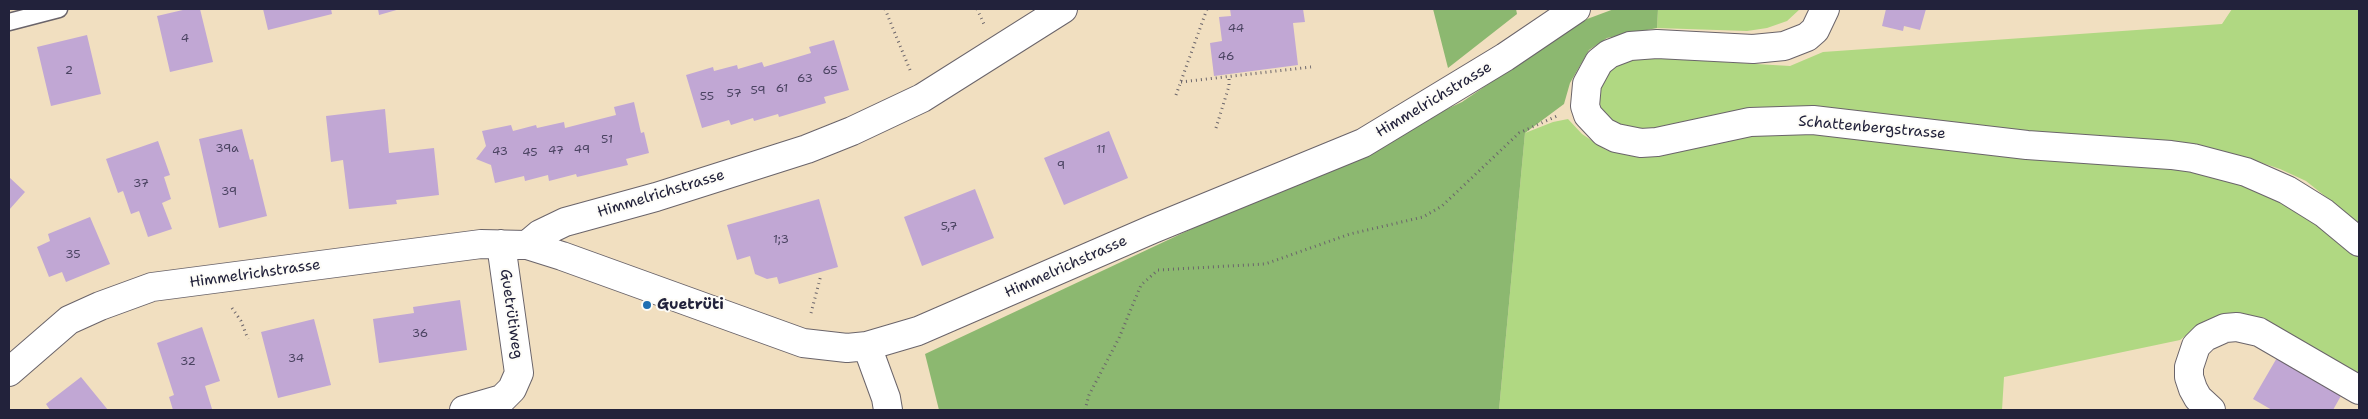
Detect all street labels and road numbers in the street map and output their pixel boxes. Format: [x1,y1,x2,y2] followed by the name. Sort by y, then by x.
[1373,58,1495,142] street label: Himmelrichstrasse
[1798,113,1946,143] street label: Schattenbergstrasse
[595,166,727,222] street label: Himmelrichstrasse
[1002,232,1130,302] street label: Himmelrichstrasse
[188,256,322,292] street label: Himmelrichstrasse
[496,268,526,360] street label: Guetrütiweg

